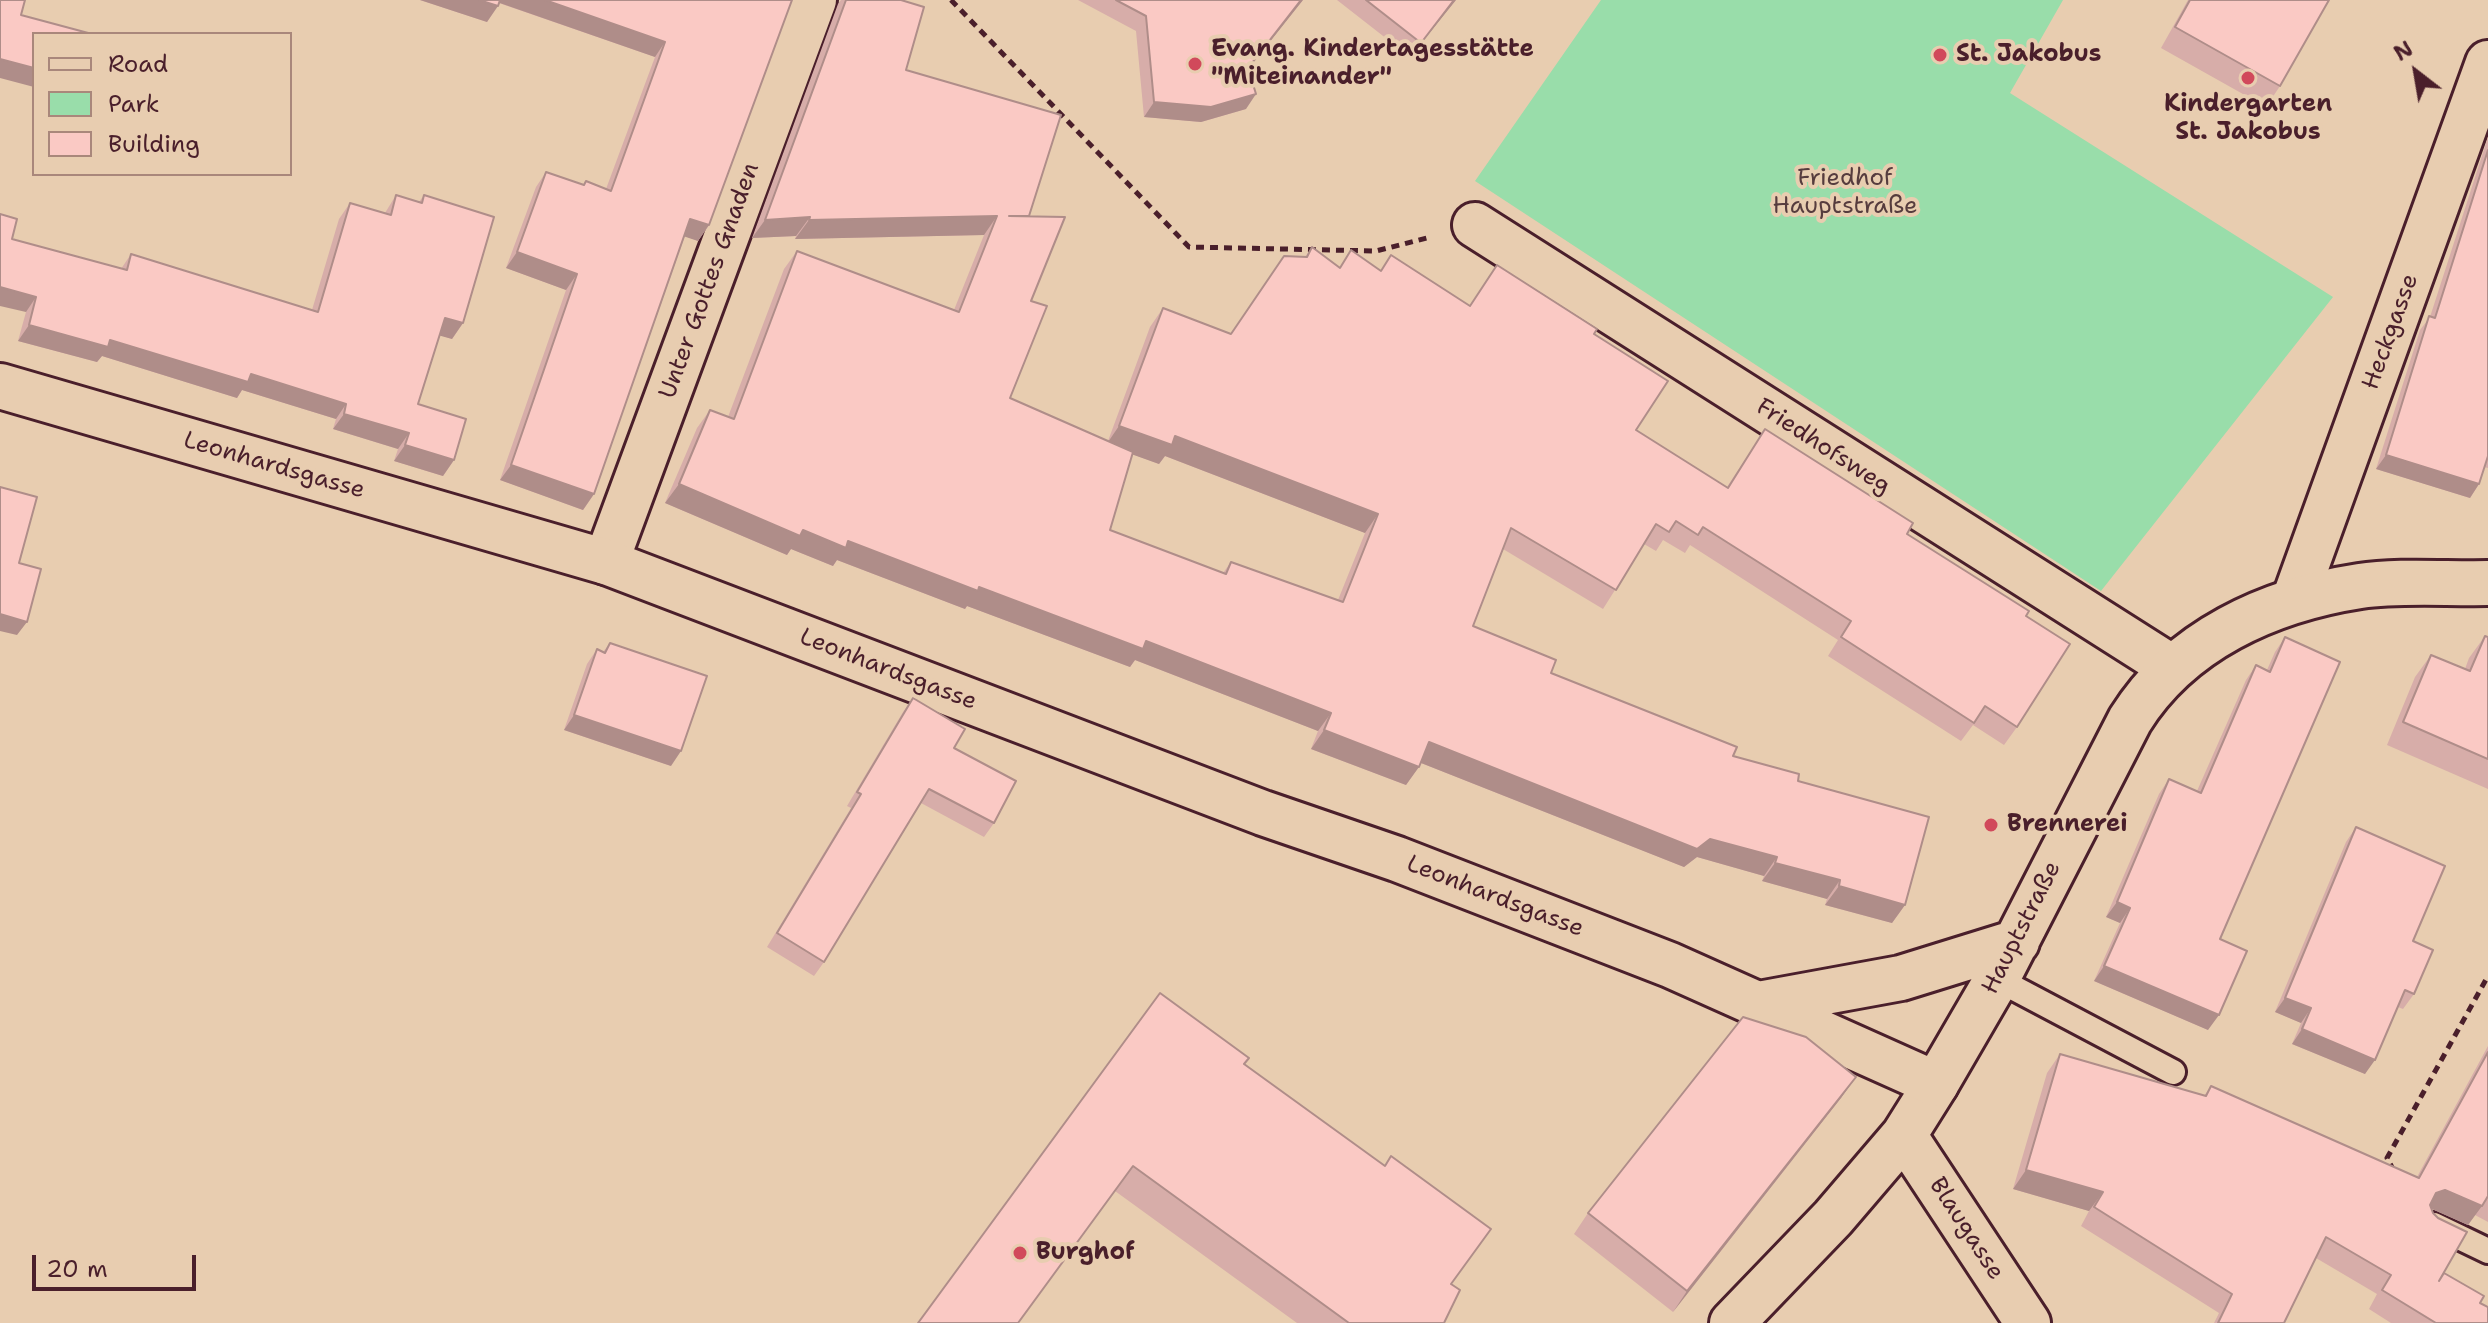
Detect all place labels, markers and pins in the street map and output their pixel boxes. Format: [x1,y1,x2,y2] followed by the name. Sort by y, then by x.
[1211,36,1534,92] place label: Evang. Kindertagesstätte "Miteinander"
[1956,41,2101,69] place label: St. Jakobus
[1931,46,1949,64] marker: St. Jakobus
[1186,55,1204,73] marker: Evang. Kindertagesstätte "Miteinander"
[2239,69,2257,87] marker: Kindergarten St. Jakobus
[2164,91,2332,147] place label: Kindergarten St. Jakobus
[2007,811,2128,839] place label: Brennerei
[1982,816,2000,834] marker: Brennerei
[1036,1239,1135,1267] place label: Burghof
[1011,1244,1029,1262] marker: Burghof

